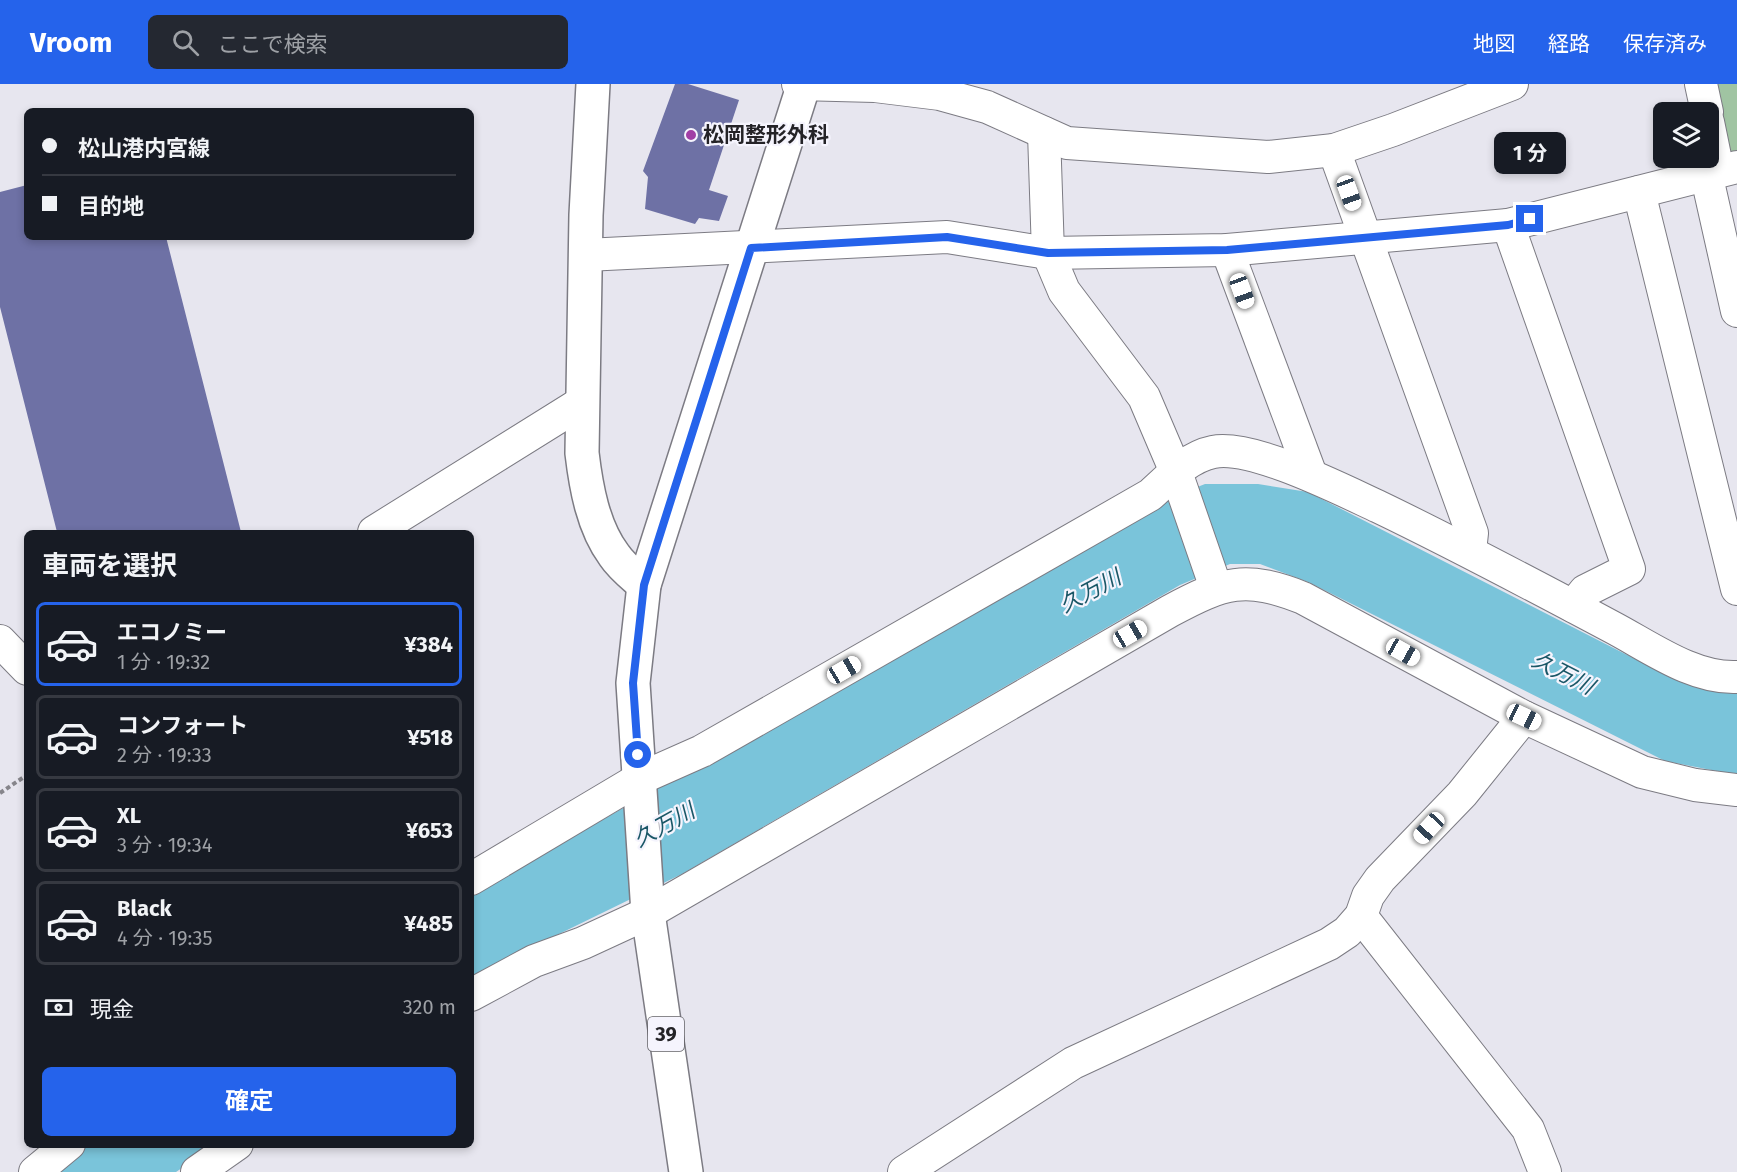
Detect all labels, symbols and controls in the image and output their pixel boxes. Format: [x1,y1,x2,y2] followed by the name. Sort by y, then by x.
[148,15,568,69] search box
[30,26,112,59] text: Vroom
[169,26,202,59] icon: search
[217,31,327,58] text: ここで検索
[1473,31,1515,57] text: 地図
[1548,31,1590,57] text: 経路
[1623,31,1707,57] text: 保存済み
[1653,102,1719,168] map controls
[1653,102,1719,168] button: layers
[703,122,829,148] place label: 松岡整形外科
[684,128,698,142] marker: 松岡整形外科
[1494,132,1566,174] callout: 1 分
[78,135,210,162] text: 松山港内宮線
[1513,141,1547,165] text: 1 分
[1334,173,1364,213] car
[78,193,144,220] text: 目的地
[1516,205,1543,232] route end
[1227,271,1257,311] car
[42,550,177,582] text: 車両を選択
[1055,563,1127,618] water label: 久万川
[45,617,99,671] icon: car
[1110,617,1150,651] car
[117,619,227,646] text: エコノミー
[404,631,453,658] text: ¥384
[1383,635,1423,669] car
[1527,646,1600,701] water label: 久万川
[117,650,210,674] text: 1 分 · 19:32
[824,653,864,687] car
[1504,701,1544,733] car
[45,710,99,764] icon: car
[117,712,248,739] text: コンフォート
[407,724,453,751] text: ¥518
[624,741,651,768] route start
[117,743,212,767] text: 2 分 · 19:33
[629,796,701,853] water label: 久万川
[117,802,141,829] text: XL
[45,803,99,857] icon: car
[1410,809,1448,847] car
[406,817,453,844] text: ¥653
[117,833,212,857] text: 3 分 · 19:34
[117,895,172,922] text: Black
[45,896,99,950] icon: car
[404,910,453,937] text: ¥485
[117,926,212,950] text: 4 分 · 19:35
[42,991,75,1024] icon: cash
[403,995,456,1019] text: 320 m
[90,996,134,1023] text: 現金
[648,1017,684,1051] road number: 39
[42,1067,456,1136] button: 確定

